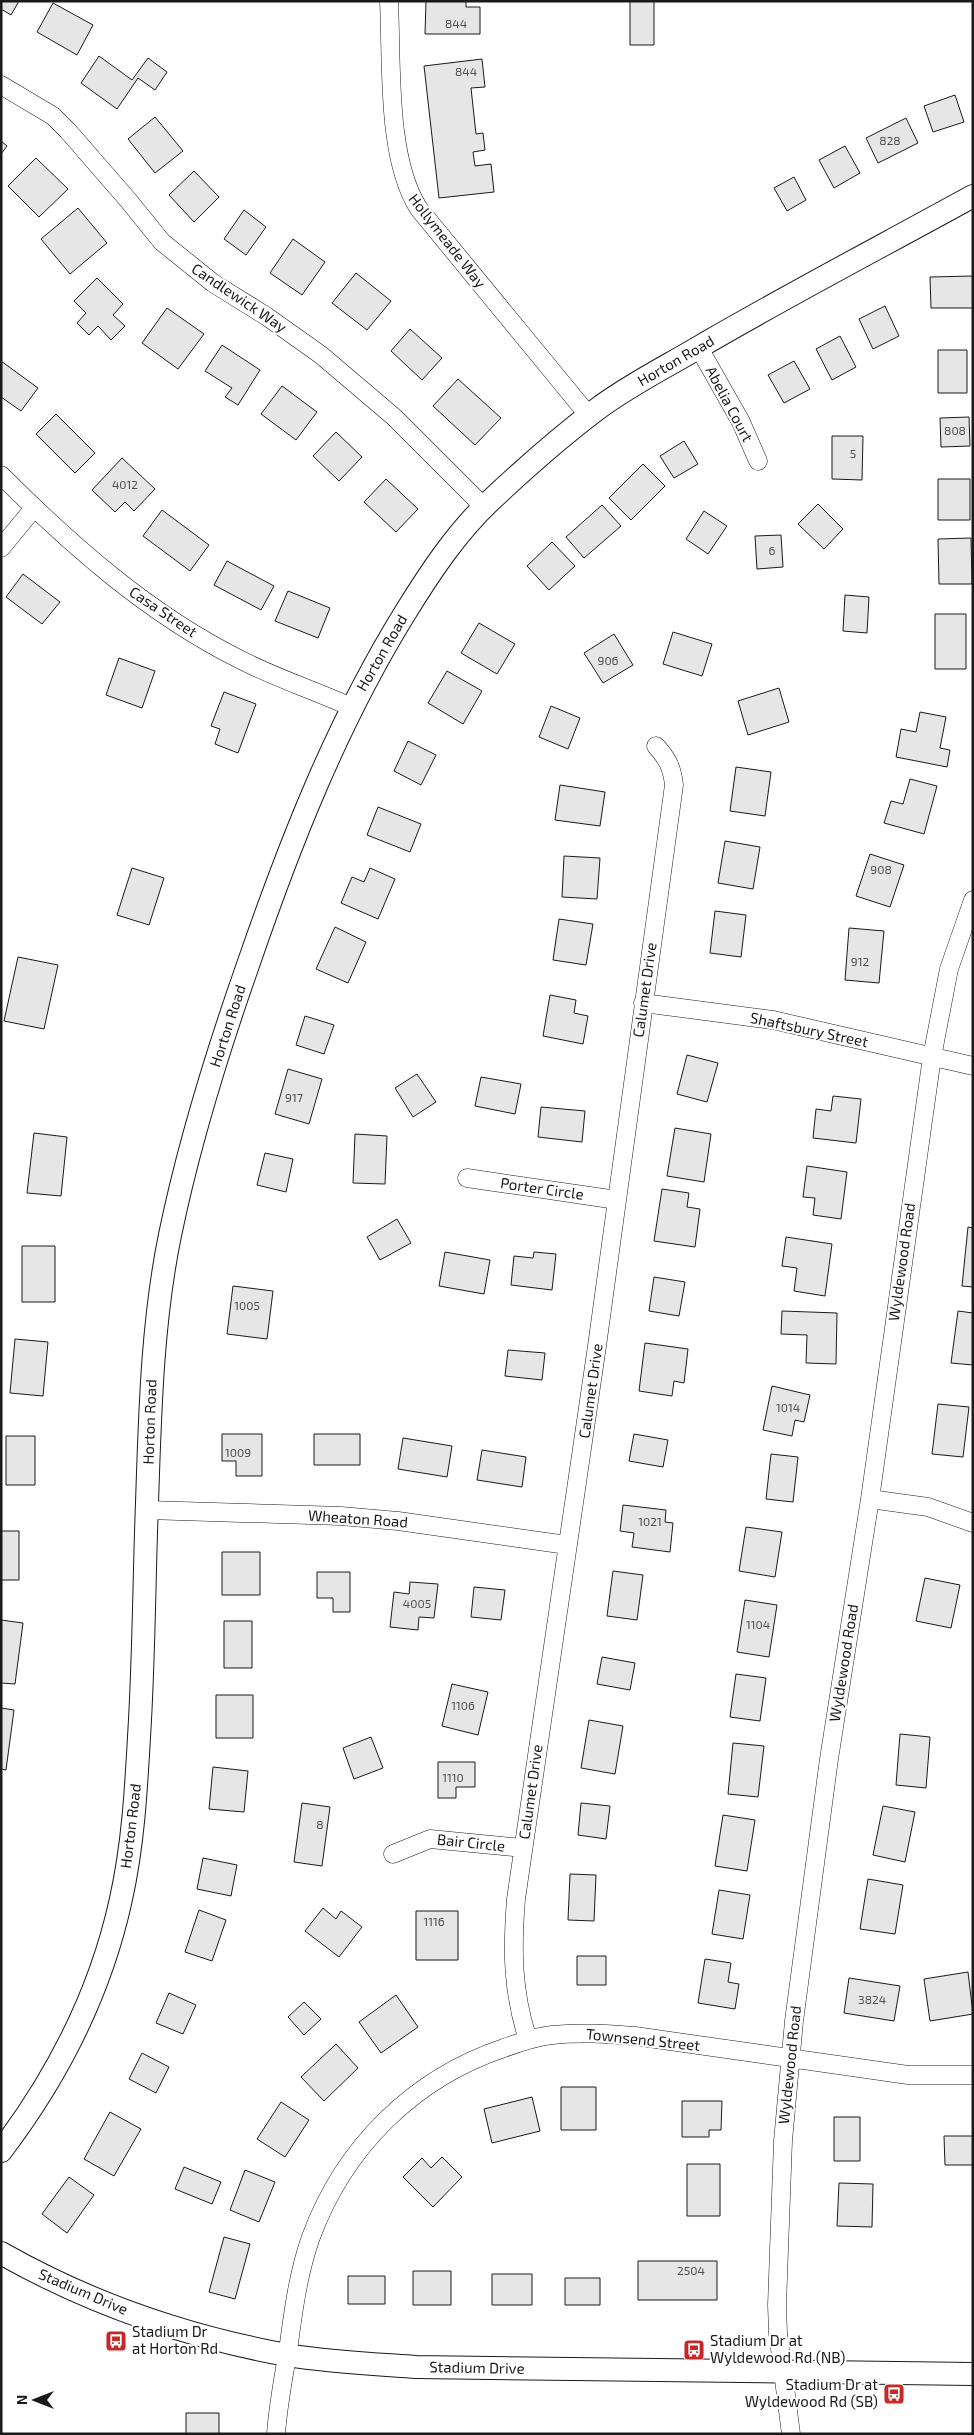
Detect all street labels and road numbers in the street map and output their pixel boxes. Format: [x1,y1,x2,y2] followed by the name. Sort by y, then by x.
[405,190,490,291] street label: Hollymeade Way
[189,259,291,336] street label: Candlewick Way
[634,331,717,389] street label: Horton Road
[702,363,757,445] street label: Abelia Court
[126,582,201,641] street label: Casa Street
[352,611,410,694] street label: Horton Road
[628,941,660,1038] street label: Calumet Drive
[205,982,249,1069] street label: Horton Road
[749,1008,870,1050] street label: Shaftsbury Street
[499,1173,585,1203] street label: Porter Circle
[884,1202,918,1322] street label: Wyldewood Road
[574,1342,606,1439] street label: Calumet Drive
[139,1379,159,1465] street label: Horton Road
[308,1506,409,1530] street label: Wheaton Road
[825,1603,861,1723] street label: Wyldewood Road
[514,1743,546,1840] street label: Calumet Drive
[116,1782,144,1869] street label: Horton Road
[436,1829,506,1855] street label: Bair Circle
[774,2005,804,2125] street label: Wyldewood Road
[585,2024,701,2054] street label: Townsend Street
[36,2264,131,2318] street label: Stadium Drive
[429,2357,525,2377] street label: Stadium Drive

